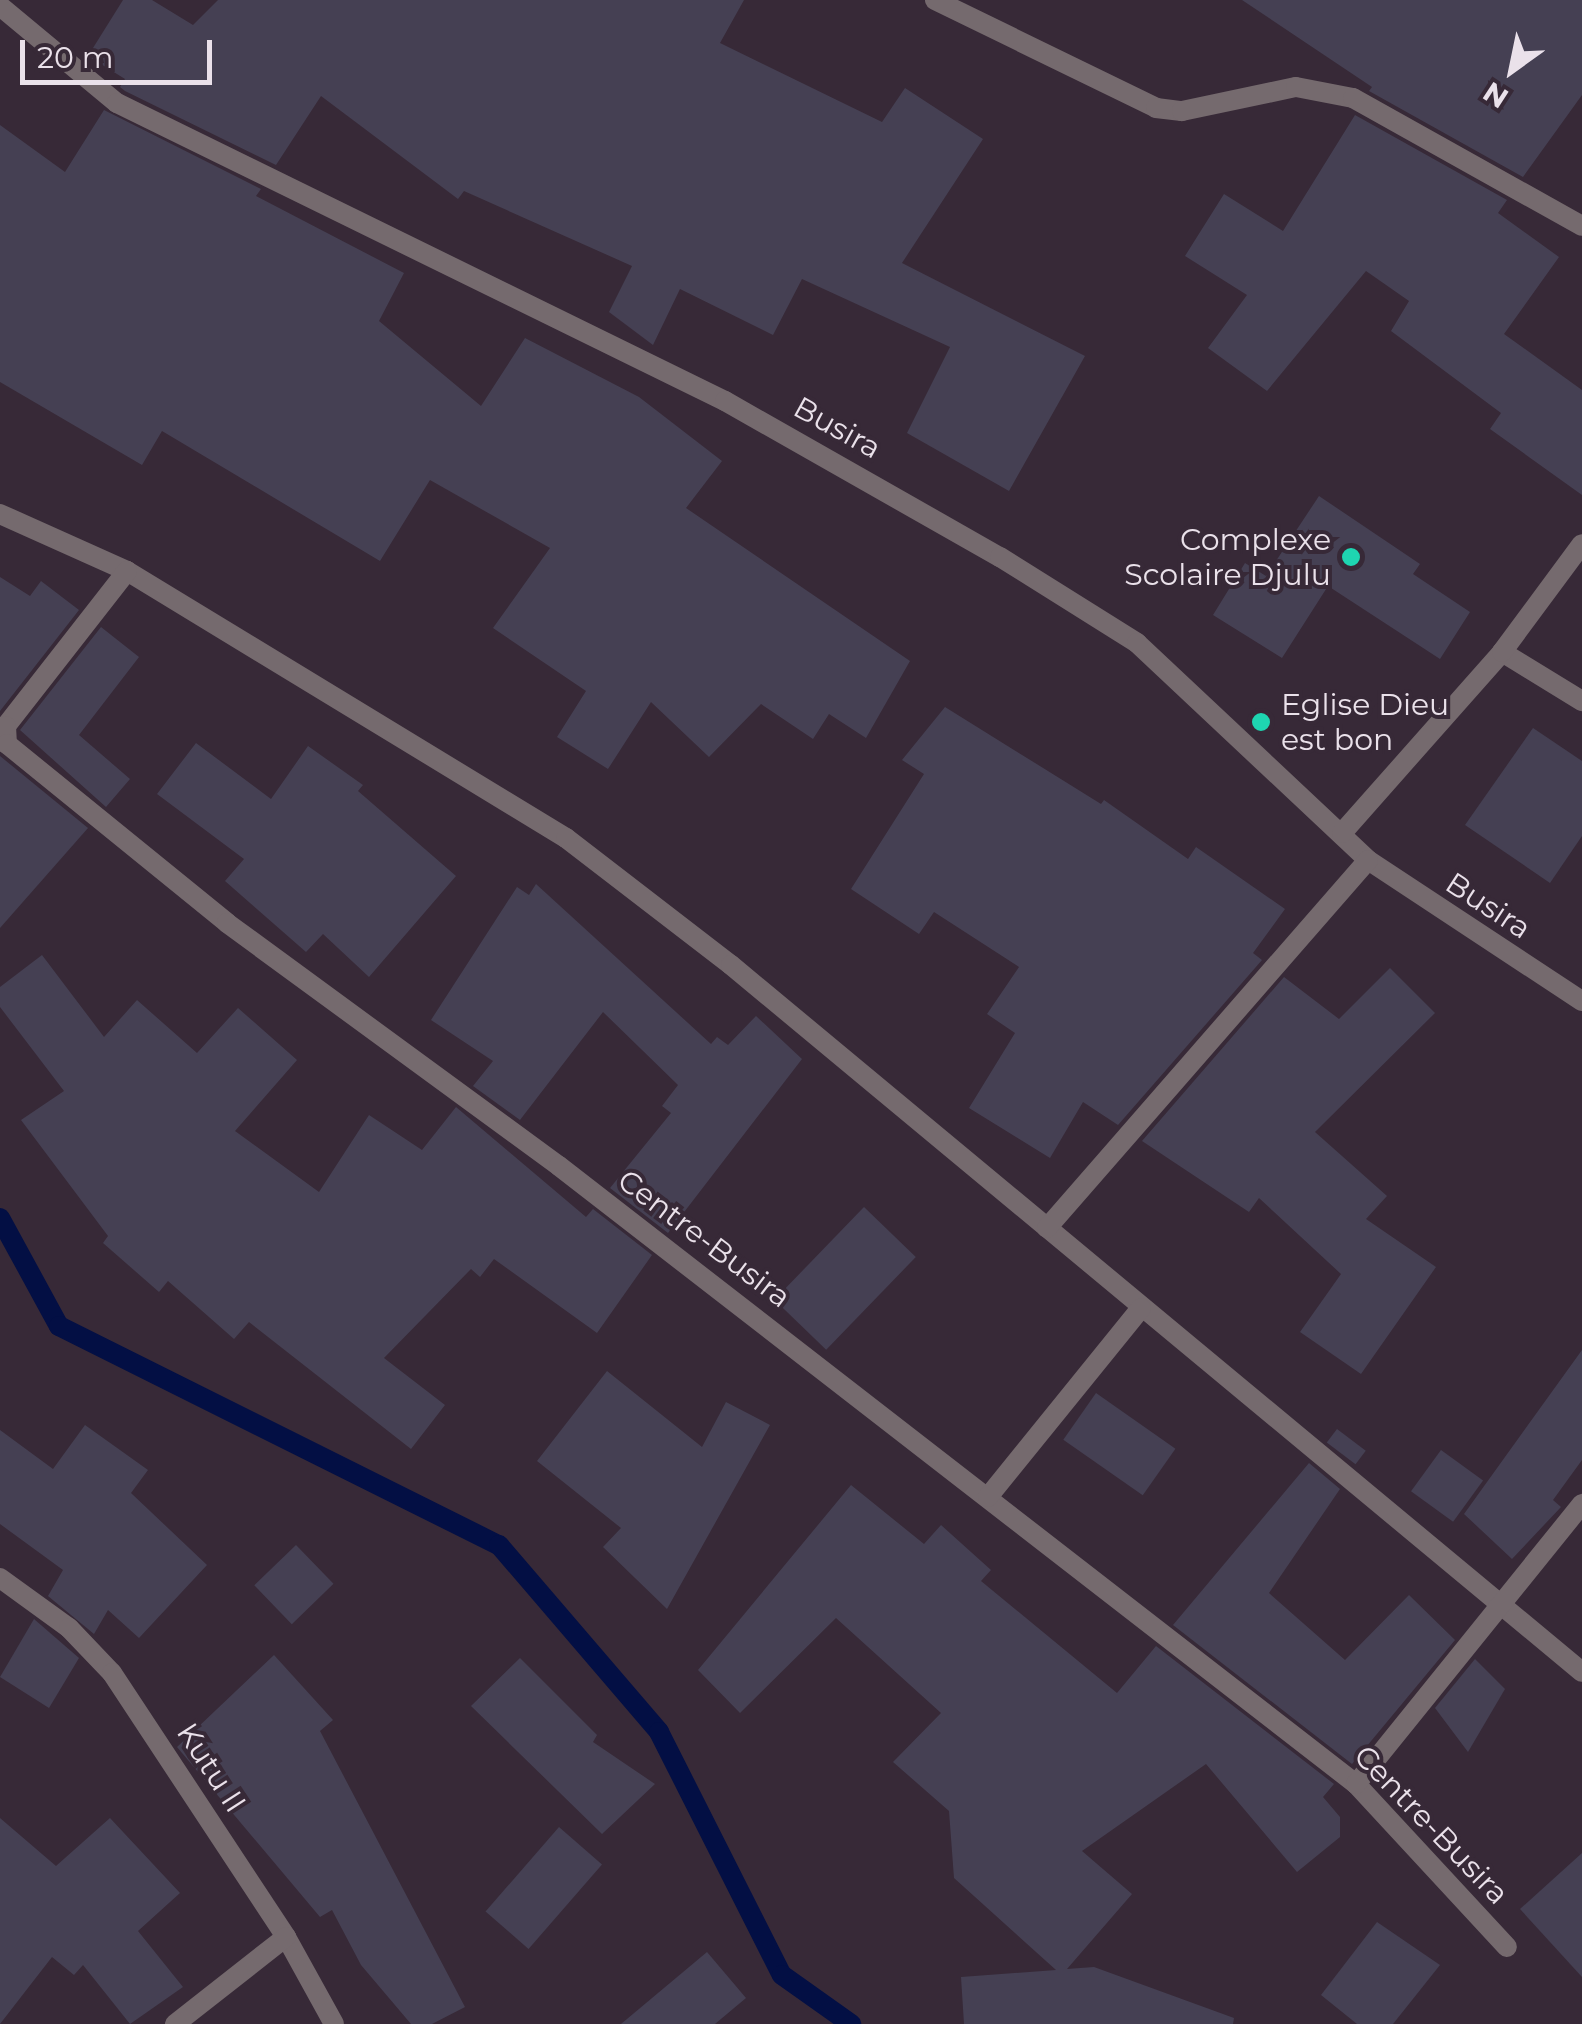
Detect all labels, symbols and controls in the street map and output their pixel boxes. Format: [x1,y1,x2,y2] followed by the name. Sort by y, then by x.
[25,20,218,82] scale bar
[1462,20,1562,120] north arrow
[37,39,114,76] text: 20 m
[1477,75,1514,116] text: N
[787,389,887,467] street label: Busira
[1124,522,1331,592] place label: Complexe Scolaire Djulu
[1340,546,1362,568] marker: Complexe Scolaire Djulu
[1281,687,1449,758] place label: Eglise Dieu est bon
[1250,711,1272,733] marker: Eglise Dieu est bon
[1439,865,1537,947] street label: Busira
[611,1162,797,1316] street label: Centre-Busira
[169,1717,253,1819] street label: Kutu II
[1346,1738,1516,1912] street label: Centre-Busira

